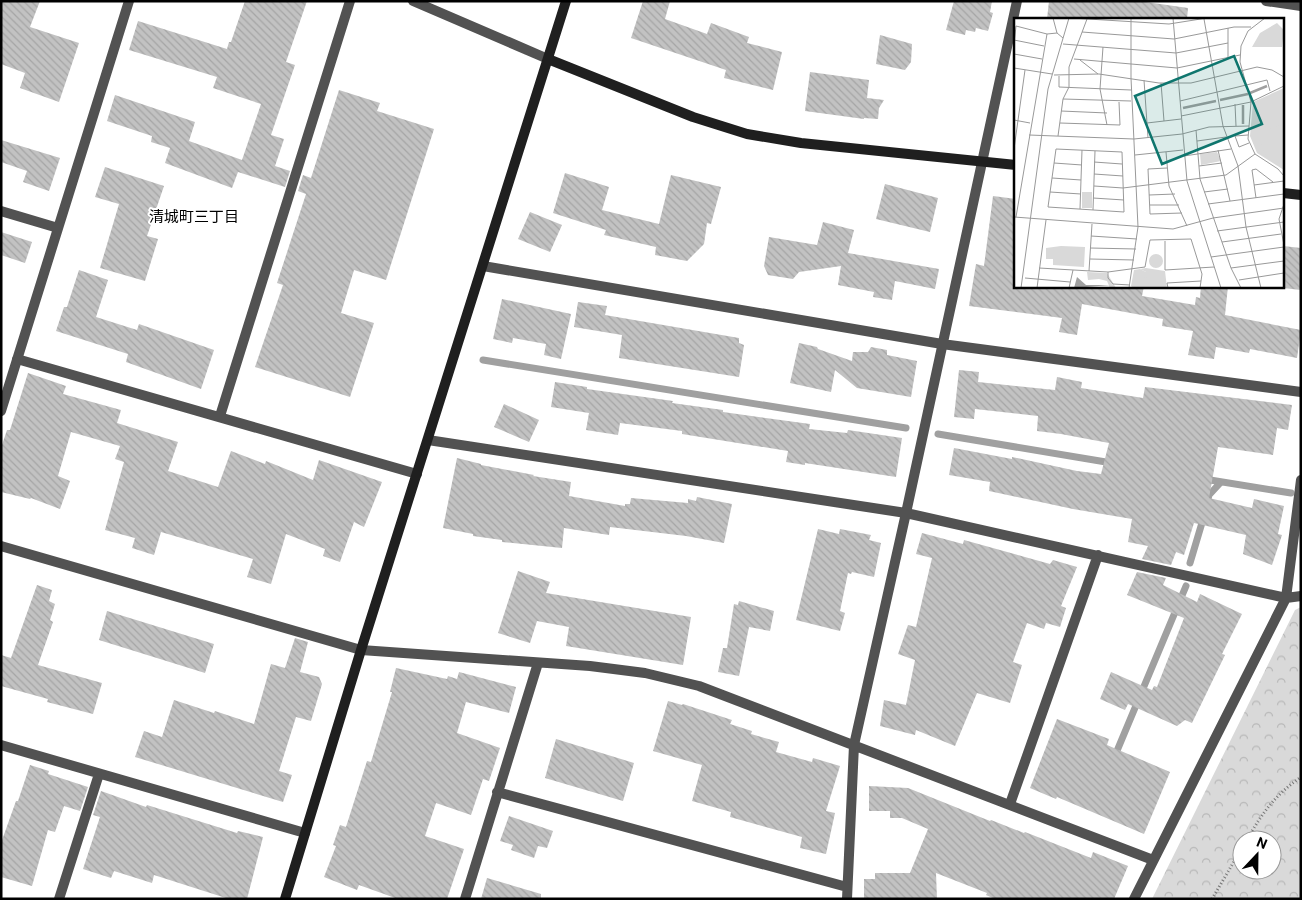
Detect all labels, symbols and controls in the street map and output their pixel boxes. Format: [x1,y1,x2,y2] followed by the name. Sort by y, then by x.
[1014,18,1284,288] inset map
[149,208,239,226] district label: 清城町三丁目
[1232,830,1282,880] north arrow
[1254,834,1269,852] text: N

